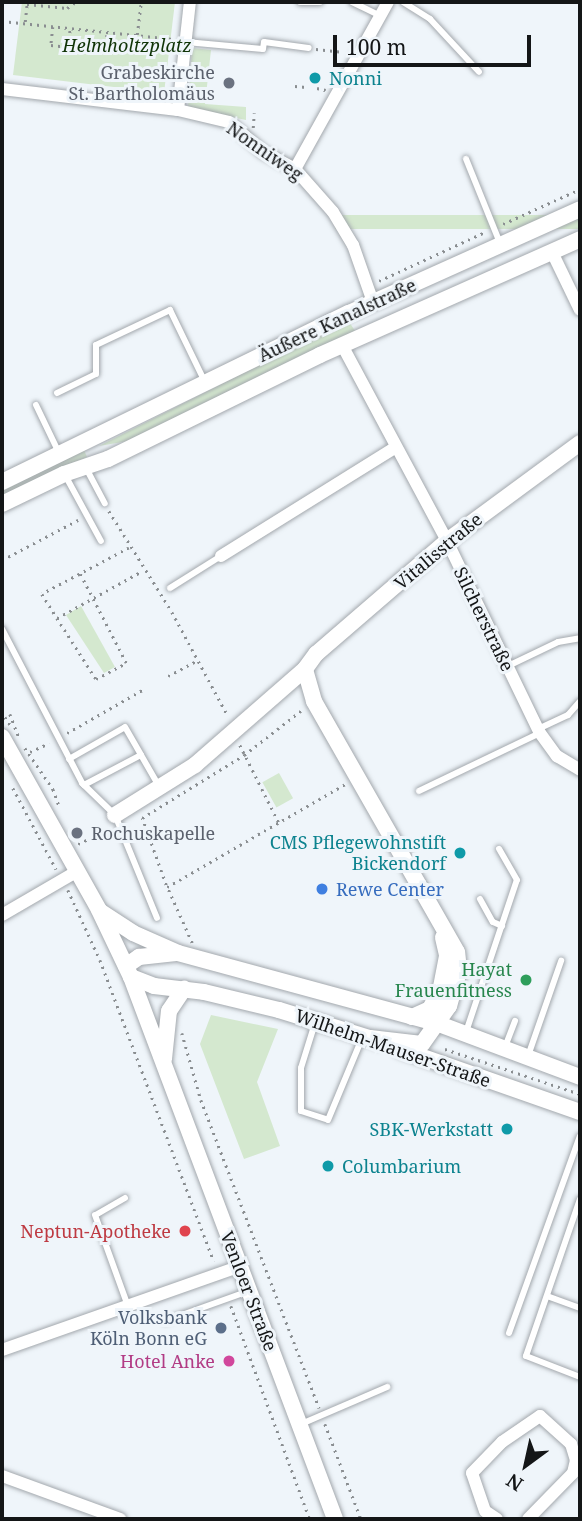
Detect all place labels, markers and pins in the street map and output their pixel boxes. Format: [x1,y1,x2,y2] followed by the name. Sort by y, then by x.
[68,62,215,104] place label: Grabeskirche St. Bartholomäus
[329,67,382,89] place label: Nonni
[307,70,323,86] marker: Nonni
[221,75,237,91] marker: Grabeskirche St. Bartholomäus
[91,822,215,844] place label: Rochuskapelle
[69,825,85,841] marker: Rochuskapelle
[270,832,446,874] place label: CMS Pflegewohnstift Bickendorf
[452,845,468,861] marker: CMS Pflegewohnstift Bickendorf
[336,878,444,900] place label: Rewe Center
[314,881,330,897] marker: Rewe Center
[395,959,512,1002] place label: Hayat Frauenfitness
[518,972,534,988] marker: Hayat Frauenfitness
[370,1118,493,1140] place label: SBK-Werkstatt
[499,1121,515,1137] marker: SBK-Werkstatt
[342,1155,461,1177] place label: Columbarium
[320,1158,336,1174] marker: Columbarium
[20,1220,171,1242] place label: Neptun-Apotheke
[177,1223,193,1239] marker: Neptun-Apotheke
[90,1307,207,1350] place label: Volksbank Köln Bonn eG
[213,1320,229,1336] marker: Volksbank Köln Bonn eG
[120,1350,215,1372] place label: Hotel Anke
[221,1353,237,1369] marker: Hotel Anke

